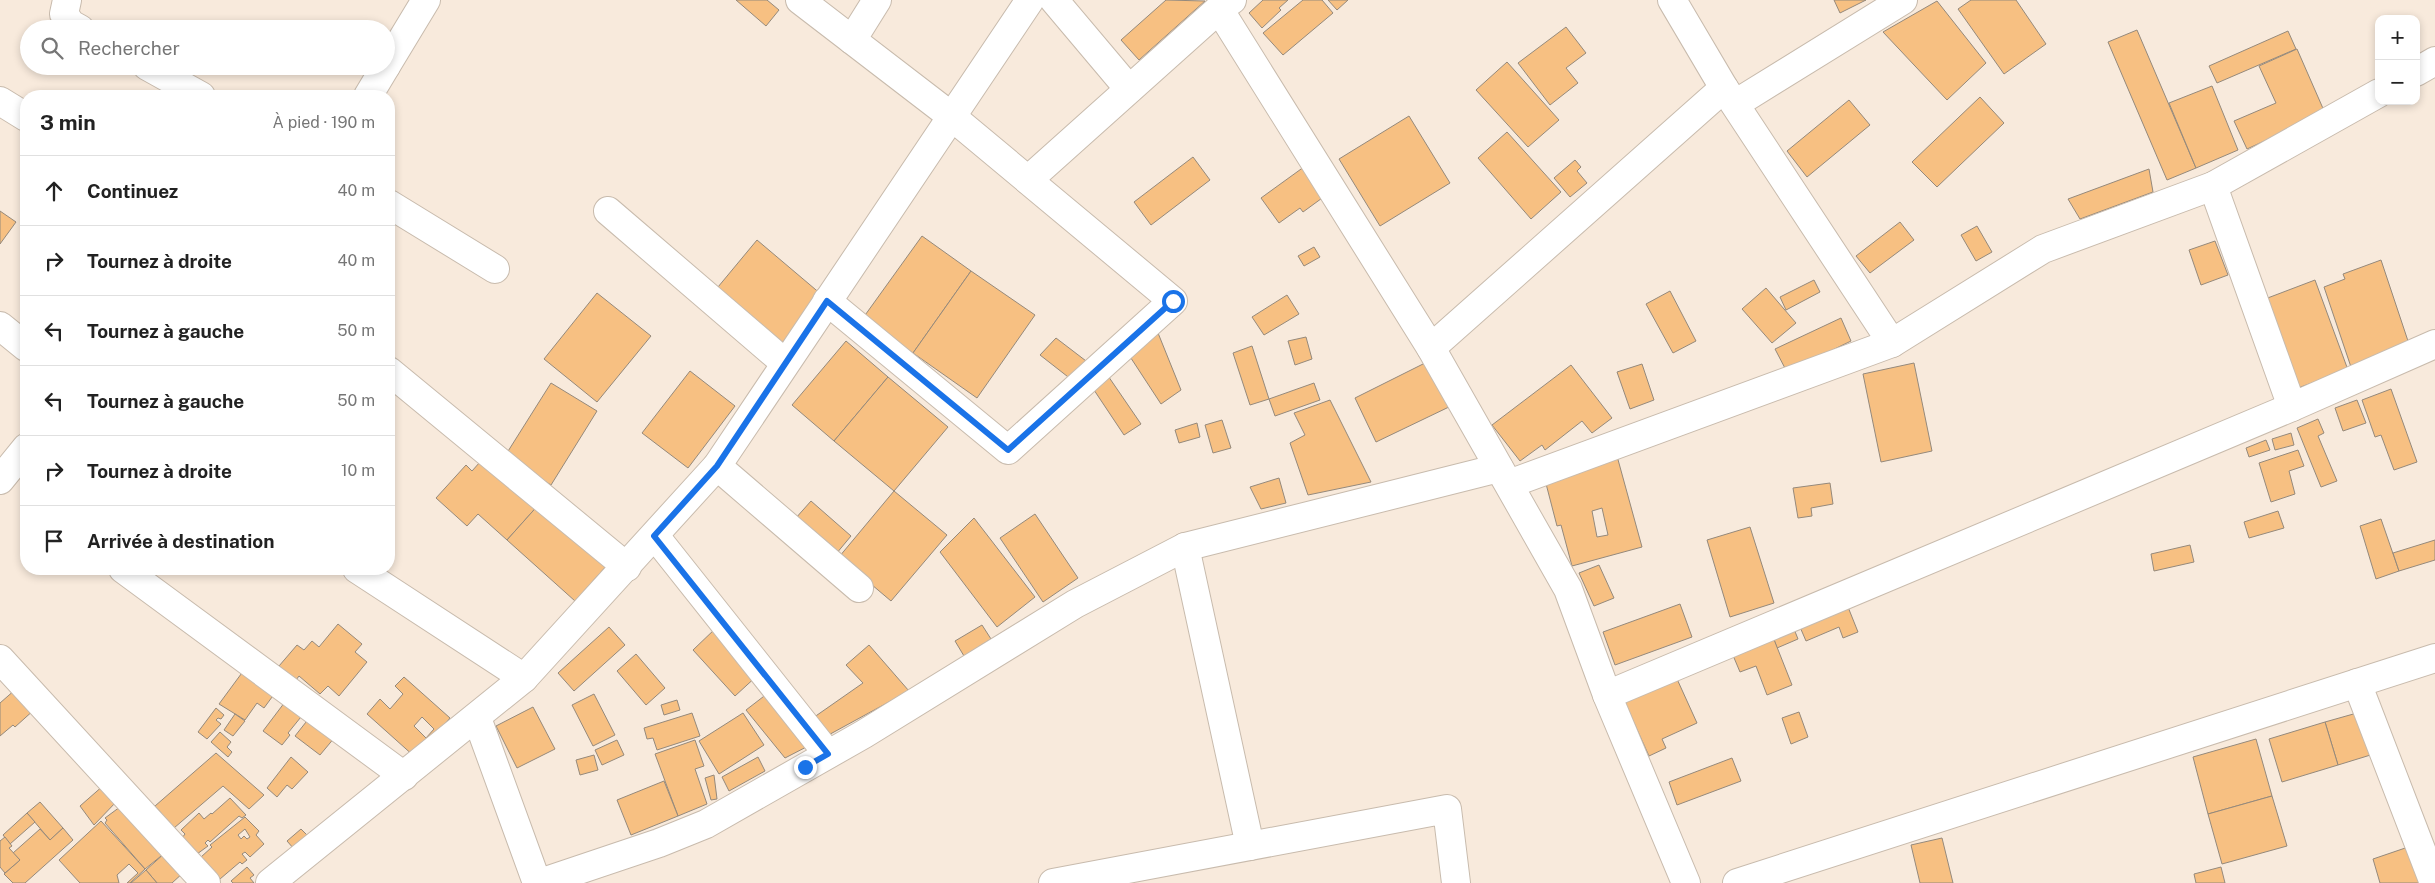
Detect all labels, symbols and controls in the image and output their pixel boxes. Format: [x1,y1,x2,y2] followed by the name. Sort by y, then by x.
[2375,15,2420,105] map controls
[2375,15,2420,60] button: +
[20,20,395,75] search box
[38,34,66,62] icon: search
[78,37,180,59] text: Rechercher
[2375,60,2420,105] button: −
[40,110,96,135] text: 3 min
[272,113,375,132] text: À pied · 190 m
[40,177,68,205] icon: ahead
[87,180,178,202] text: Continuez
[337,181,375,200] text: 40 m
[40,247,68,275] icon: right
[87,250,232,272] text: Tournez à droite
[337,251,375,270] text: 40 m
[1162,290,1185,313] route start
[40,317,68,345] icon: left
[87,320,244,342] text: Tournez à gauche
[337,321,375,340] text: 50 m
[40,387,68,415] icon: left
[87,390,244,412] text: Tournez à gauche
[337,391,375,410] text: 50 m
[40,457,68,485] icon: right
[87,460,232,482] text: Tournez à droite
[341,461,375,480] text: 10 m
[40,527,68,555] icon: arrive
[87,530,275,552] text: Arrivée à destination
[794,756,817,779] route end

